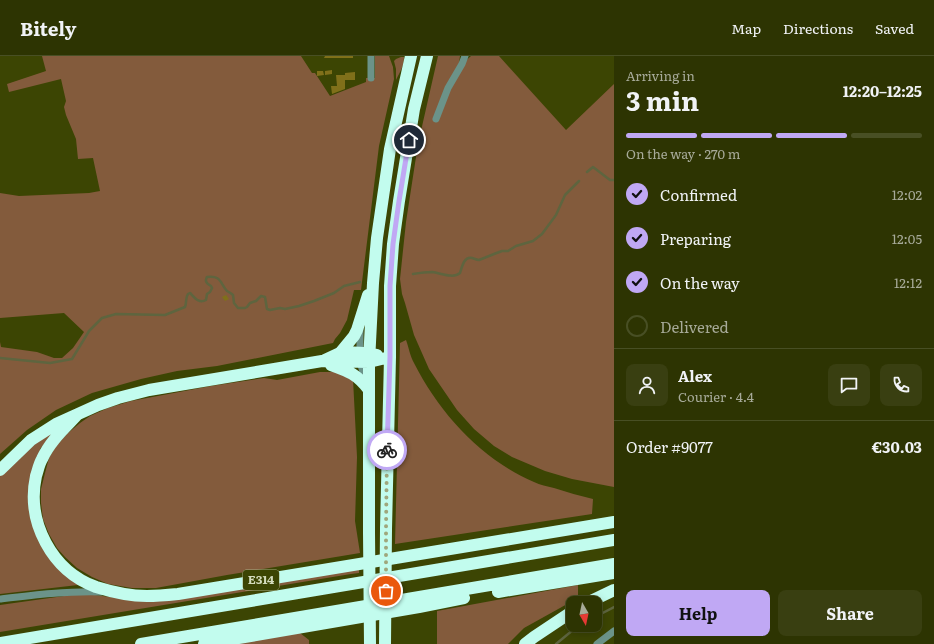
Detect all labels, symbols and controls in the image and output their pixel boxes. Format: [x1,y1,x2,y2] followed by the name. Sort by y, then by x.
[20,14,76,42] text: Bitely
[731,18,761,38] text: Map
[783,18,853,38] text: Directions
[875,18,914,38] text: Saved
[626,66,695,85] text: Arriving in
[843,79,922,102] text: 12:20–12:25
[626,80,699,119] text: 3 min
[392,123,426,157] pin
[398,129,420,151] icon: home
[626,144,740,163] text: On the way · 270 m
[626,183,648,205] icon: check
[660,183,737,206] text: Confirmed
[892,185,922,204] text: 12:02
[626,227,648,249] icon: check
[660,227,731,250] text: Preparing
[892,229,922,248] text: 12:05
[626,271,648,293] icon: check
[660,271,740,294] text: On the way
[894,273,922,292] text: 12:12
[660,315,729,338] text: Delivered
[626,364,668,406] button: person
[678,364,712,387] text: Alex
[828,364,870,406] button: chat
[880,364,922,406] button: phone
[678,387,754,406] text: Courier · 4.4
[367,430,407,470] courier
[626,435,713,458] text: Order #9077
[872,435,922,458] text: €30.03
[376,439,398,461] icon: bike
[243,570,279,590] road number: E314
[369,574,403,608] pin
[375,580,397,602] icon: bag
[626,590,770,636] button: Help
[778,590,922,636] button: Share
[566,596,602,632] north arrow
[566,596,602,632] map controls

